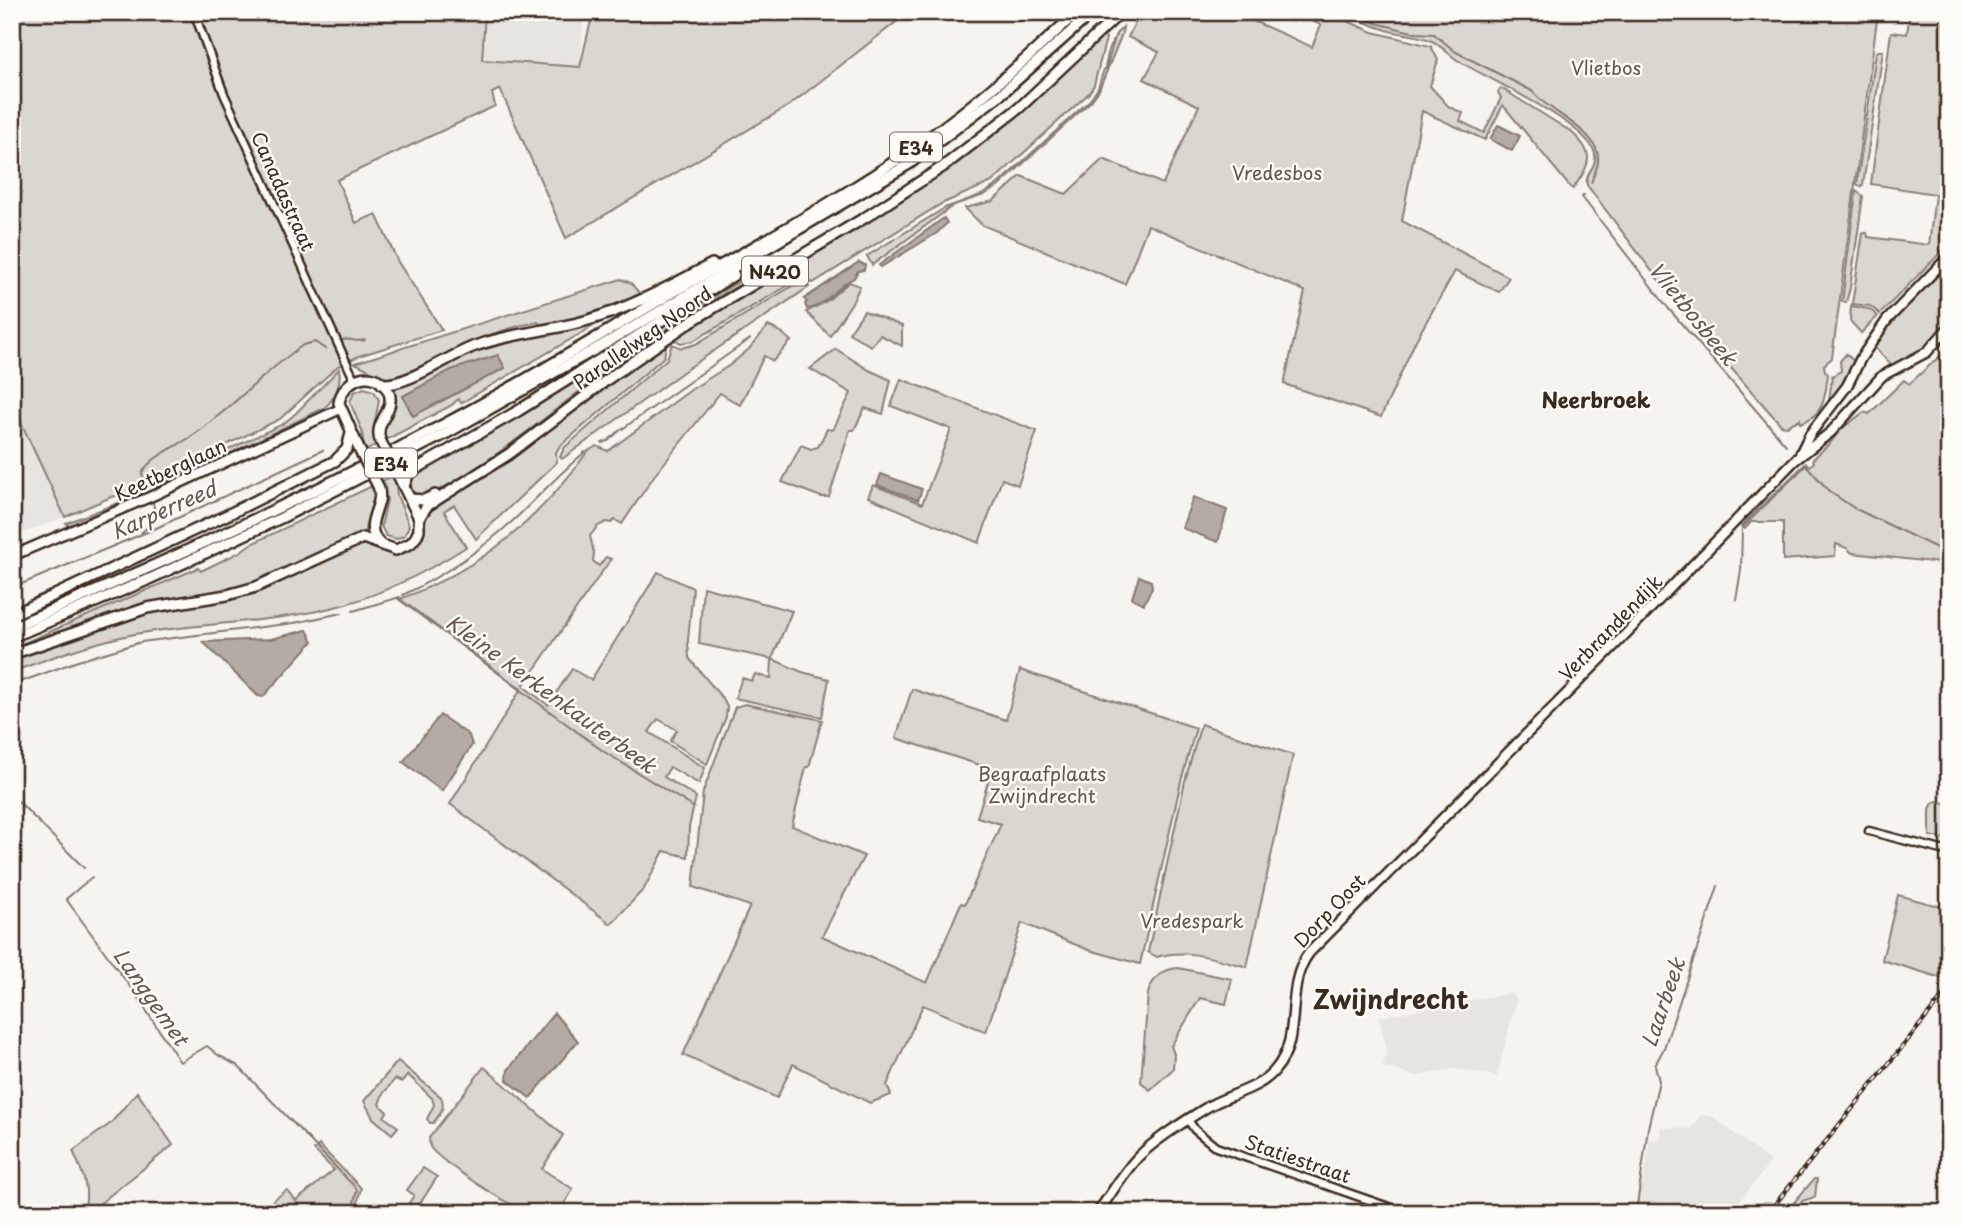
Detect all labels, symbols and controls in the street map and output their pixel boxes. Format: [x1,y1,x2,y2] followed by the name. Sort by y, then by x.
[1571,53,1641,81] park label: Vlietbos
[245,127,323,256] street label: Canadastraat
[890,132,942,162] road number: E34
[1232,158,1322,186] park label: Vredesbos
[1642,254,1747,373] water label: Vlietbosbeek
[742,256,808,286] road number: N420
[567,279,717,395] street label: Parallelweg Noord
[1541,383,1651,415] district label: Neerbroek
[109,431,231,507] street label: Keetberglaan
[365,448,417,477] road number: E34
[105,470,224,546] water label: Karperreed
[1552,567,1668,687] street label: Verbrandendijk
[440,606,665,781] water label: Kleine Kerkenkauterbeek
[978,759,1106,809] park label: Begraafplaats Zwijndrecht
[1287,867,1372,953] street label: Dorp Oost
[1140,906,1244,934] park label: Vredespark
[107,941,199,1053] water label: Langgemet
[1632,952,1693,1051] water label: Laarbeek
[1313,979,1469,1018] district label: Zwijndrecht
[1241,1127,1355,1189] street label: Statiestraat

